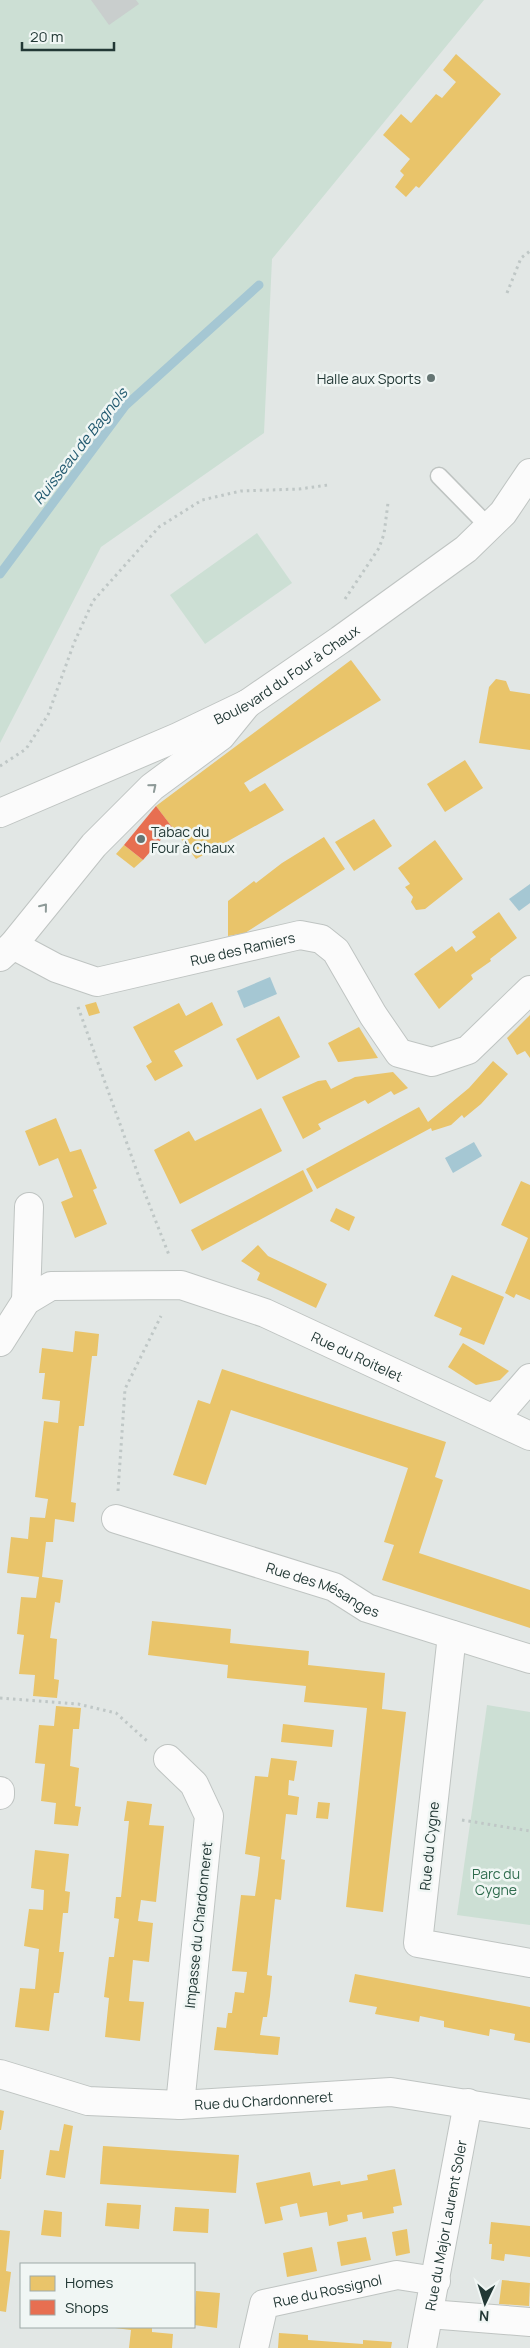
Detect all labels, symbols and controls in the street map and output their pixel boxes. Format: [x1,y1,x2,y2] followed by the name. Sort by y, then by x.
[22,20,115,52] scale bar
[30,26,63,47] text: 20 m
[317,369,421,388] place label: Halle aux Sports
[425,372,437,384] marker: Halle aux Sports
[28,382,133,509] water label: Ruisseau de Bagnols
[210,620,363,728] street label: Boulevard du Four à Chaux
[148,784,157,793] one-way arrow
[151,822,235,857] place label: Tabac du Four à Chaux
[135,833,147,845] marker: Tabac du Four à Chaux
[38,904,47,913] one-way arrow
[188,927,297,970] street label: Rue des Ramiers
[309,1326,406,1385] street label: Rue du Roitelet
[264,1557,382,1621] street label: Rue des Mésanges
[415,1801,443,1891] street label: Rue du Cygne
[180,1840,216,2009] street label: Impasse du Chardonneret
[472,1864,520,1899] park label: Parc du Cygne
[194,2086,334,2114] street label: Rue du Chardonneret
[420,2138,470,2312] street label: Rue du Major Laurent Soler
[20,2263,195,2328] legend
[271,2269,384,2311] street label: Rue du Rossignol
[65,2272,114,2293] text: Homes
[460,2278,510,2328] north arrow
[65,2297,109,2318] text: Shops
[478,2307,490,2326] text: N

